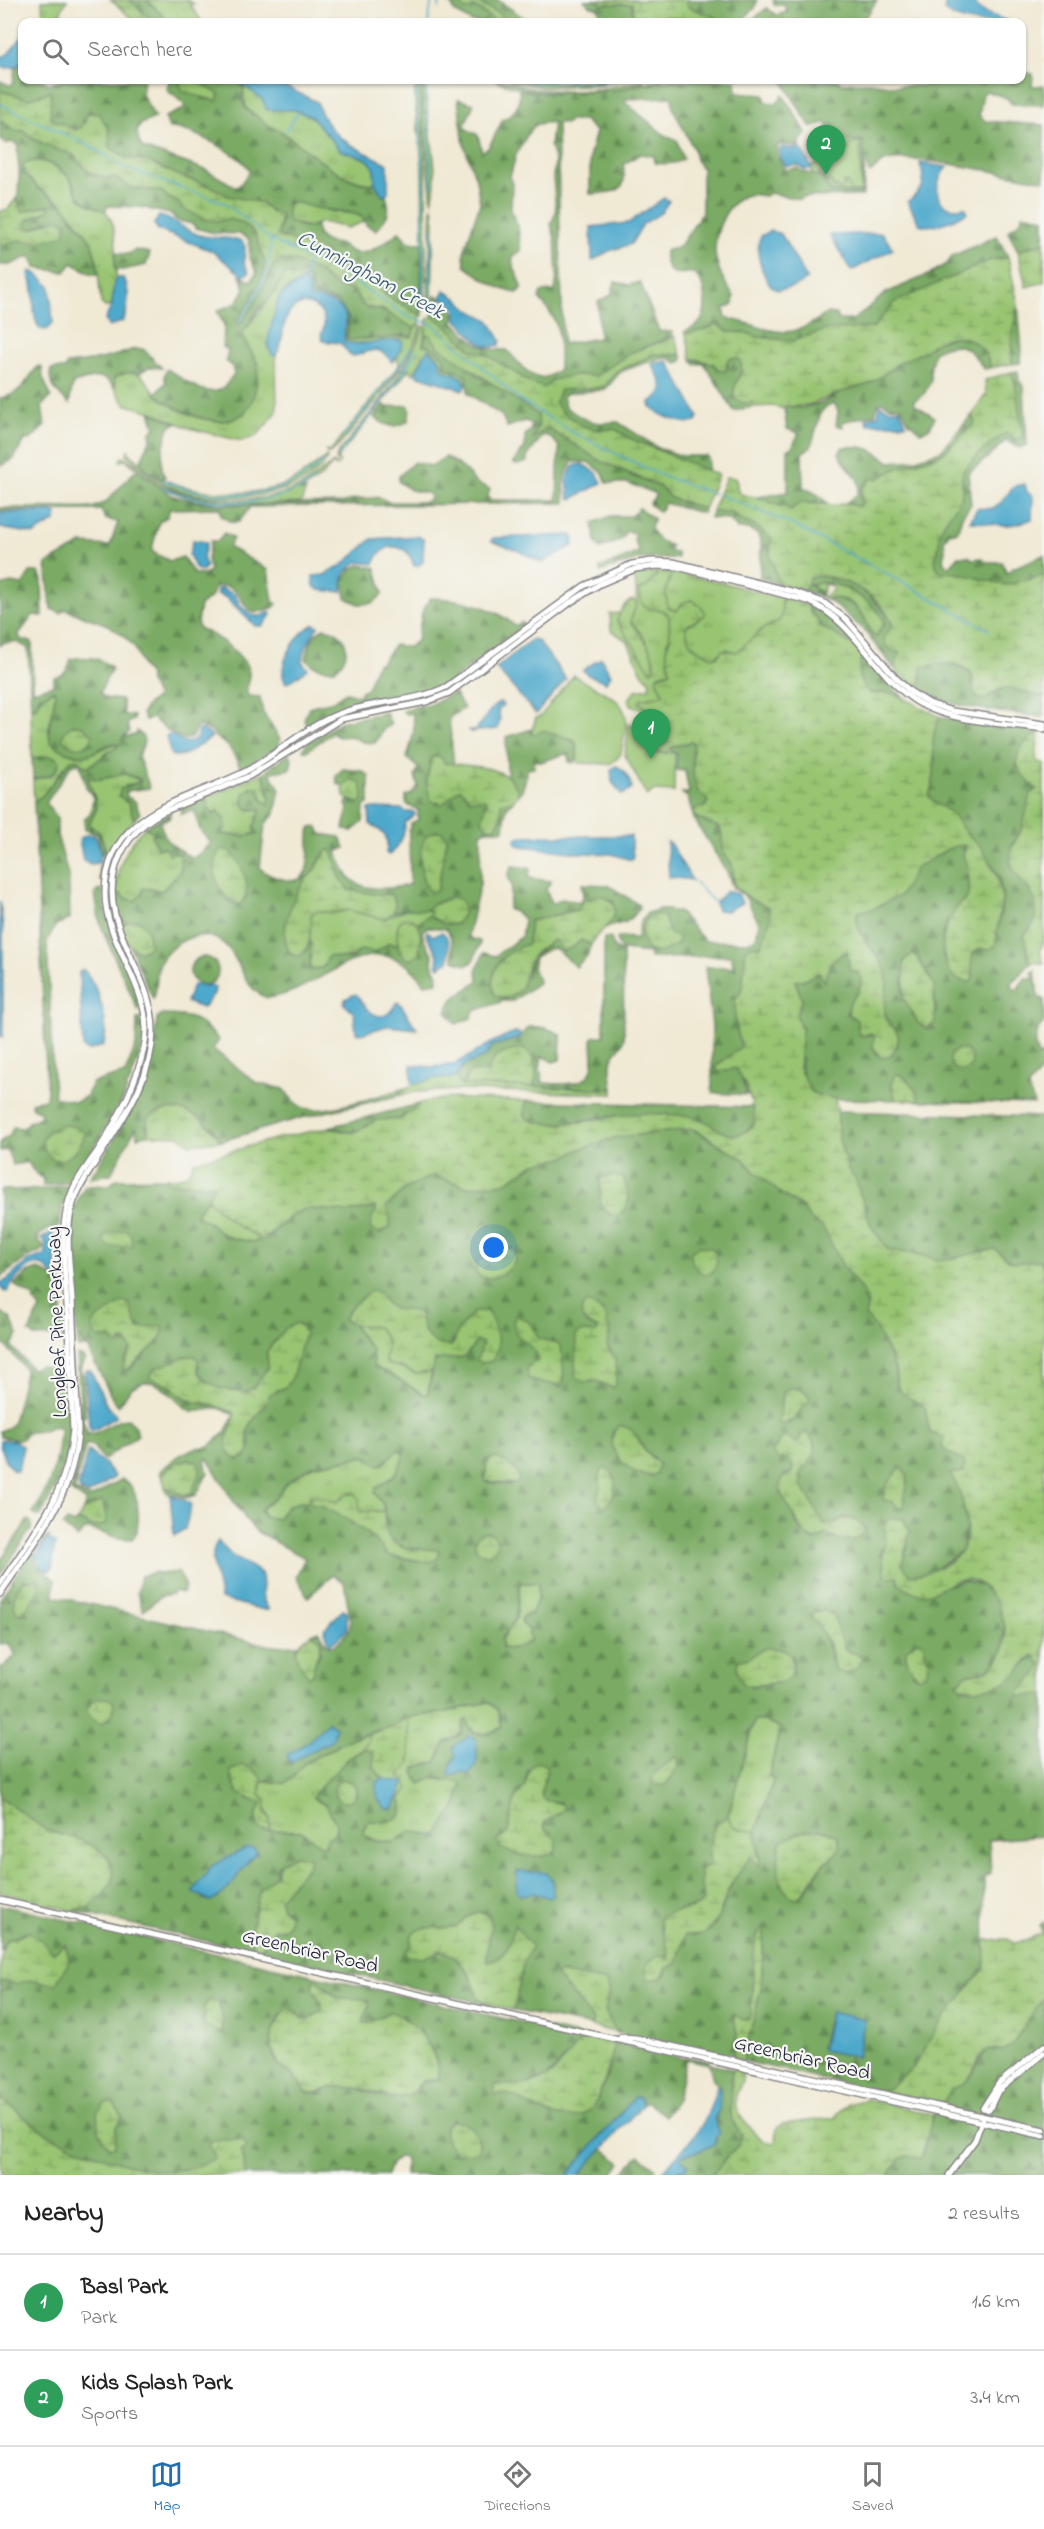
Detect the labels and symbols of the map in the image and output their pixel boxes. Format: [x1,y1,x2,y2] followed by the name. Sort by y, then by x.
[806,126,846,175] pin: 2
[290,224,451,329] water label: Cunningham Creek
[632,710,670,759] pin: 1
[40,1226,78,1418] street label: Longleaf Pine Parkway
[479,1233,508,1262] your location
[239,1922,381,1982] street label: Greenbriar Road
[731,2029,873,2089] street label: Greenbriar Road

